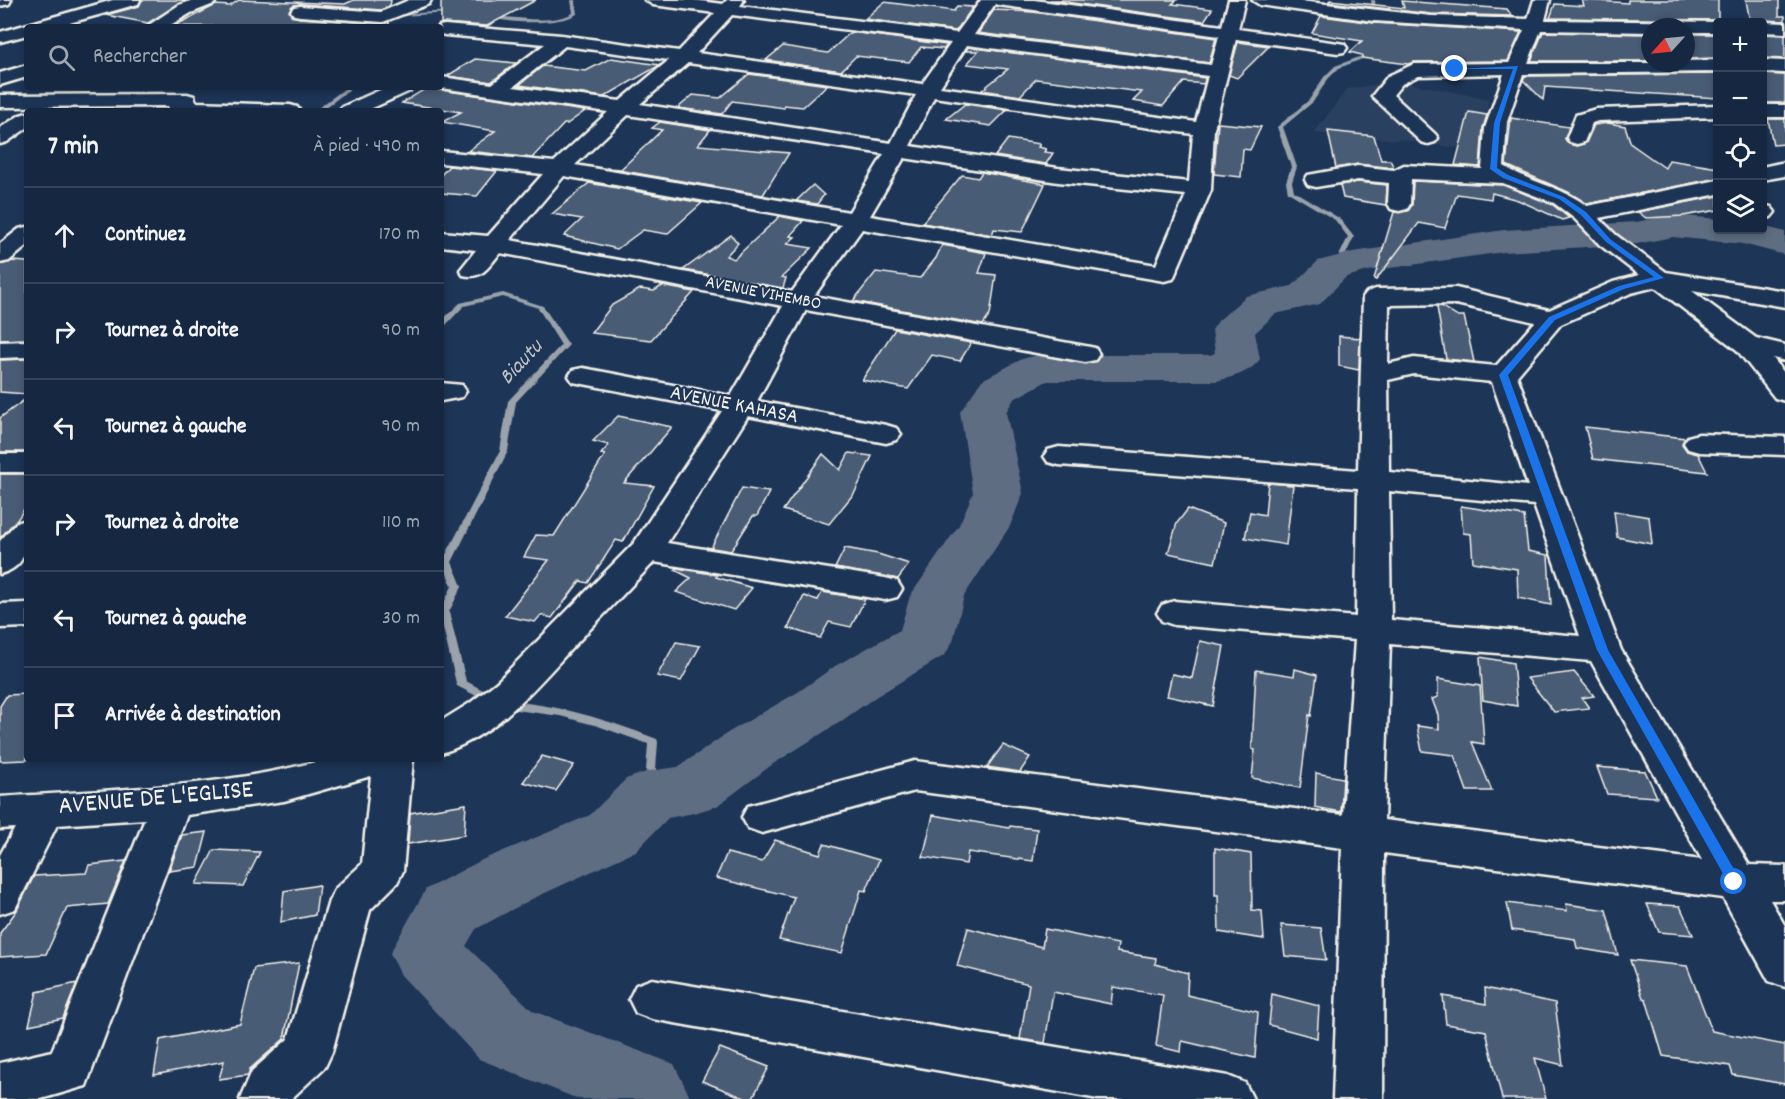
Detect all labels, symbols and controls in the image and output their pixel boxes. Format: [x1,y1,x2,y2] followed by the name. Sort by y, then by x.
[1641,18,1695,72] north arrow
[1713,18,1767,234] map controls
[1713,18,1767,72] button: +
[24,24,444,90] search box
[45,41,78,74] icon: search
[93,42,187,73] text: Rechercher
[1441,55,1467,81] route end
[1713,72,1767,126] button: −
[1713,126,1767,180] button: locate
[48,129,99,166] text: 7 min
[314,133,420,161] text: À pied · 490 m
[1713,180,1767,234] button: layers
[48,219,81,252] icon: ahead
[105,220,186,251] text: Continuez
[379,221,420,249] text: 170 m
[703,271,823,317] street label: AVENUE VIHEMBO
[48,315,81,348] icon: right
[105,316,239,347] text: Tournez à droite
[382,317,420,345] text: 90 m
[493,332,552,393] water label: Biautu
[667,379,801,433] street label: AVENUE KAHASA
[48,411,81,444] icon: left
[105,412,247,443] text: Tournez à gauche
[382,413,420,441] text: 90 m
[48,507,81,540] icon: right
[105,508,239,539] text: Tournez à droite
[382,509,420,537] text: 110 m
[48,603,81,636] icon: left
[105,604,247,635] text: Tournez à gauche
[382,605,420,633] text: 30 m
[48,699,81,732] icon: arrive
[105,700,281,731] text: Arrivée à destination
[57,772,255,826] street label: AVENUE DE L'EGLISE
[1720,868,1746,894] route start

